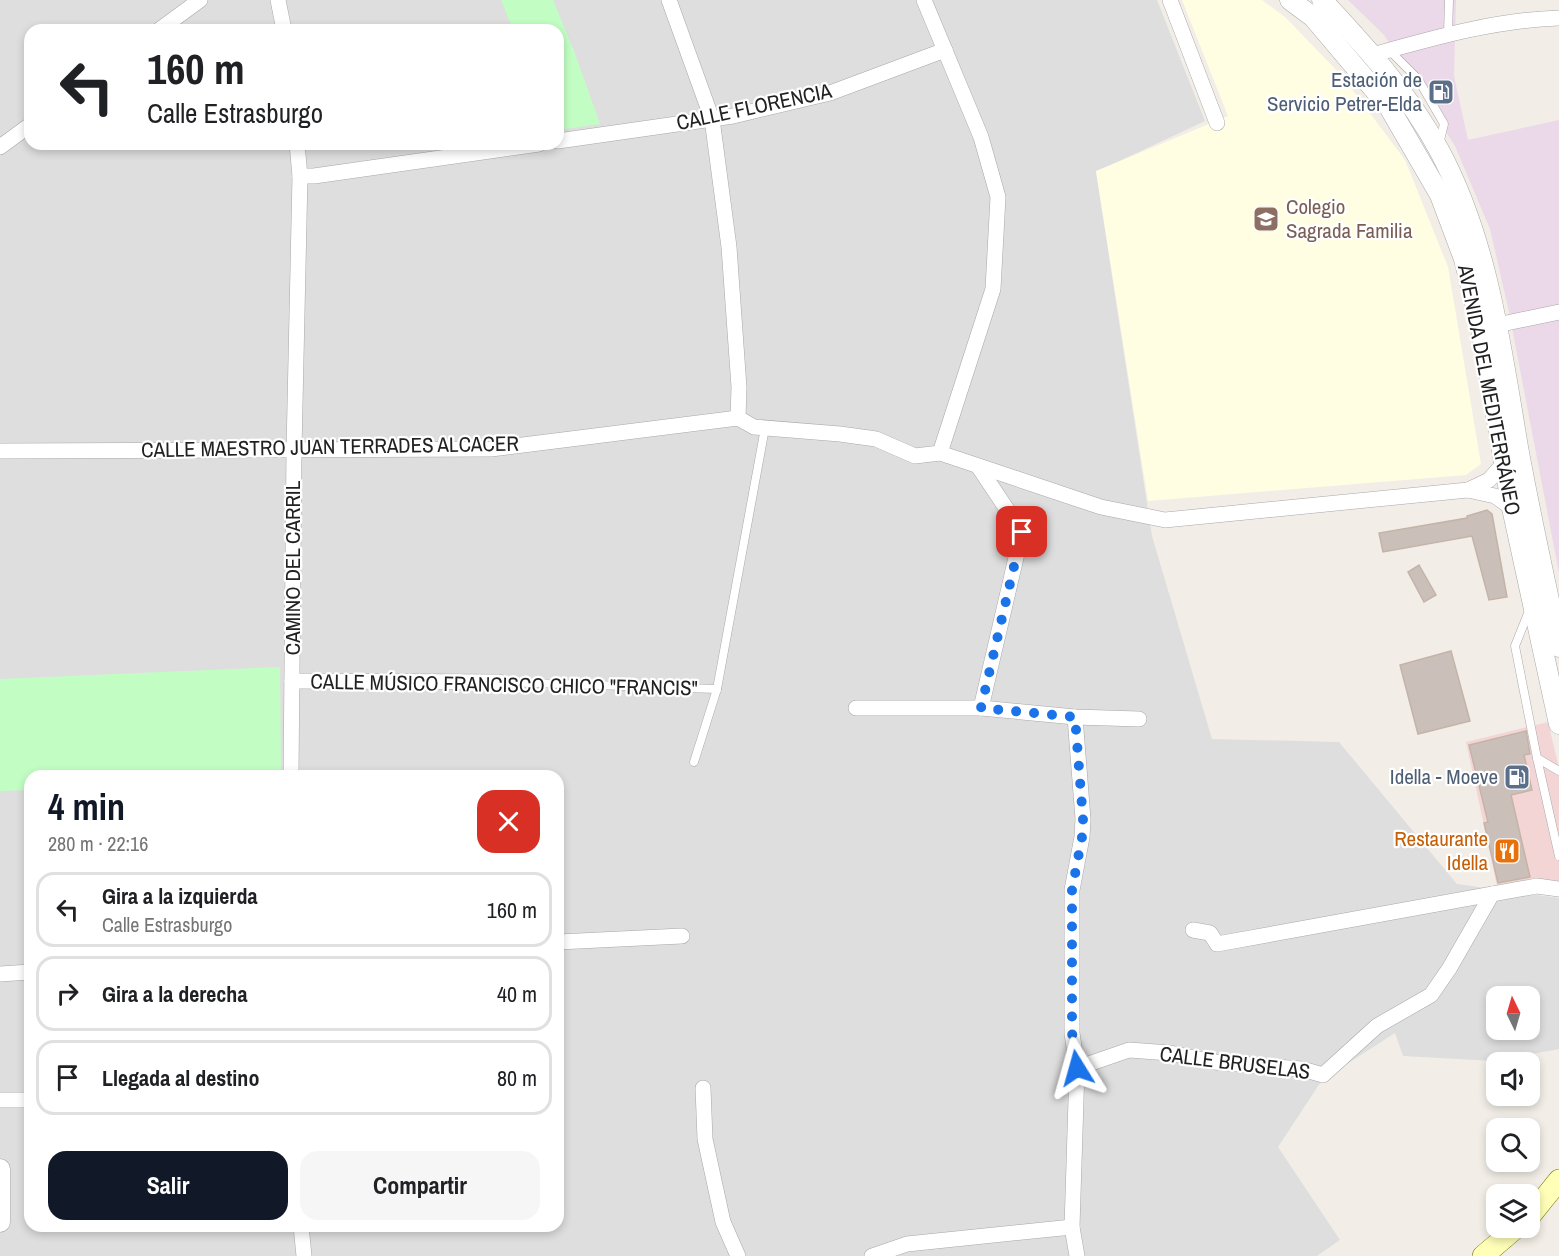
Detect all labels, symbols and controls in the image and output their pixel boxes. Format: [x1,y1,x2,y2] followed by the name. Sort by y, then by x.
[147,41,245,97] text: 160 m
[48,48,126,126] icon: left
[1267,65,1422,118] place label: Estación de Servicio Petrer-Elda
[674,76,835,137] street label: CALLE FLORENCIA
[1426,77,1456,107] fuel station icon: Estación de Servicio Petrer-Elda
[147,95,323,131] text: Calle Estrasburgo
[1286,192,1413,245] place label: Colegio Sagrada Familia
[1251,204,1281,234] school or university icon: Colegio Sagrada Familia
[1451,261,1528,518] street label: AVENIDA DEL MEDITERRÁNEO
[141,429,519,464] street label: CALLE MAESTRO JUAN TERRADES ALCACER
[278,480,307,655] street label: CAMINO DEL CARRIL
[996,506,1047,557] pin
[1005,515,1038,548] icon: arrive
[310,667,698,702] street label: CALLE MÚSICO FRANCISCO CHICO "FRANCIS"
[1390,762,1498,791] place label: Idella - Moeve
[1502,762,1532,792] fuel station icon: Idella - Moeve
[48,783,125,831] text: 4 min
[477,790,540,853] button: close
[1394,824,1488,877] place label: Restaurante Idella
[48,830,148,857] text: 280 m · 22:16
[1492,836,1522,866] restaurant icon: Restaurante Idella
[102,881,257,911] text: Gira a la izquierda
[51,893,84,926] icon: left
[487,895,537,925] text: 160 m
[102,911,232,938] text: Calle Estrasburgo
[51,977,84,1010] icon: right
[102,979,247,1009] text: Gira a la derecha
[497,979,537,1009] text: 40 m
[1486,986,1540,1040] north arrow
[1486,986,1540,1238] map controls
[1045,1036,1109,1100] position arrow
[1158,1039,1312,1086] street label: CALLE BRUSELAS
[1486,1052,1540,1106] button: sound
[51,1061,84,1094] icon: arrive
[102,1063,259,1093] text: Llegada al destino
[497,1063,537,1093] text: 80 m
[1486,1118,1540,1172] button: search
[48,1151,288,1220] button: Salir
[300,1151,540,1220] button: Compartir
[1486,1184,1540,1238] button: layers

